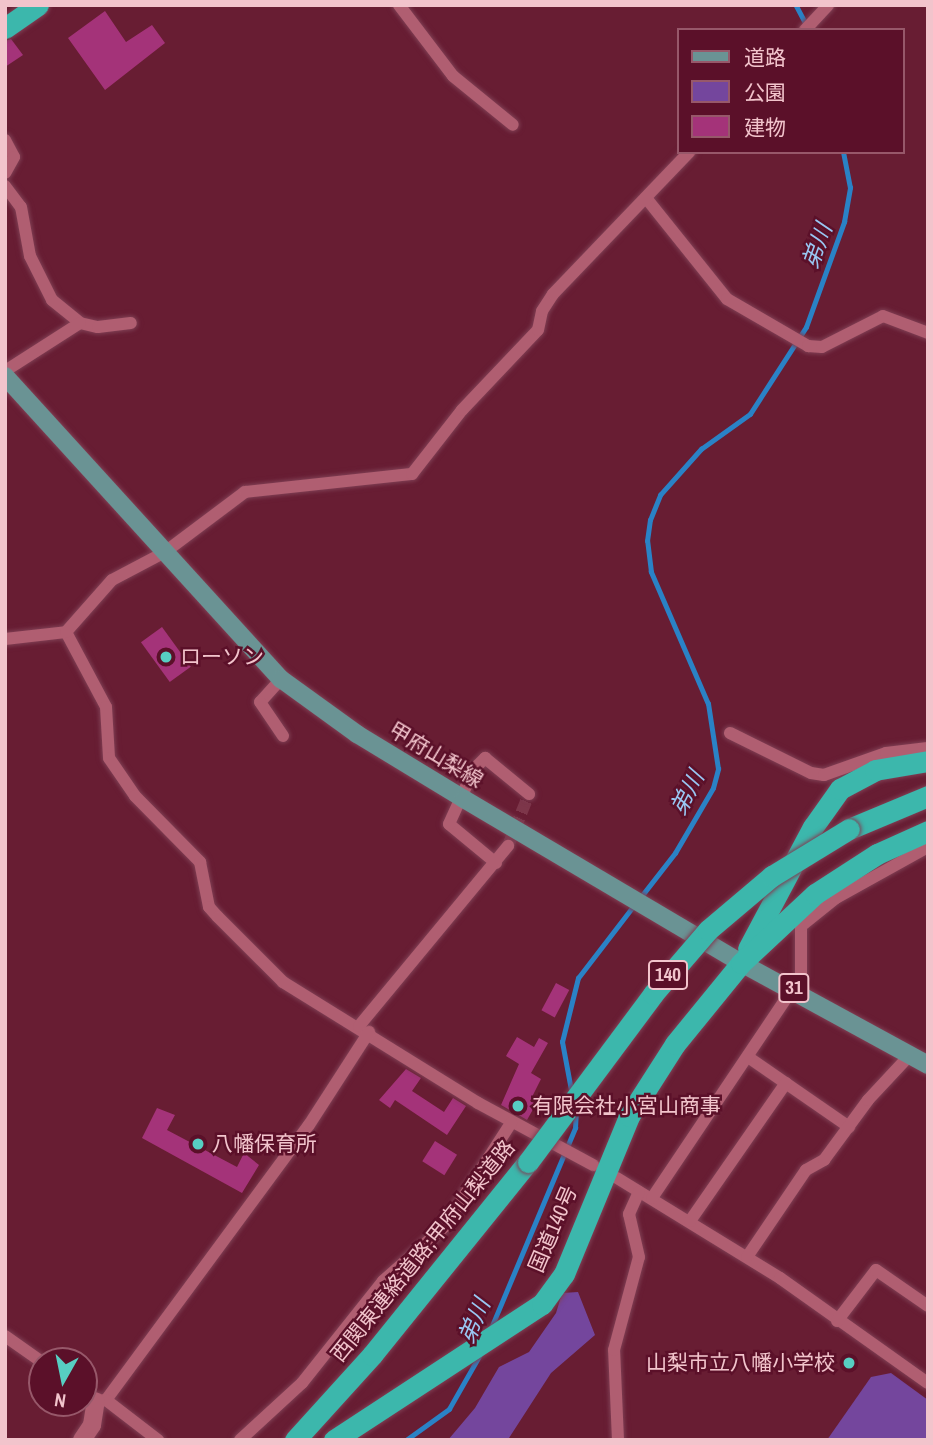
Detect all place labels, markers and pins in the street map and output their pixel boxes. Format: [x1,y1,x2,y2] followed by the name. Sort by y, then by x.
[180,644,264,670] place label: ローソン
[158,649,174,665] marker: ローソン
[532,1093,721,1119] place label: 有限会社小宮山商事
[510,1098,526,1114] marker: 有限会社小宮山商事
[212,1131,317,1157] place label: 八幡保育所
[190,1136,206,1152] marker: 八幡保育所
[646,1350,835,1376] place label: 山梨市立八幡小学校
[841,1355,857,1371] marker: 山梨市立八幡小学校

